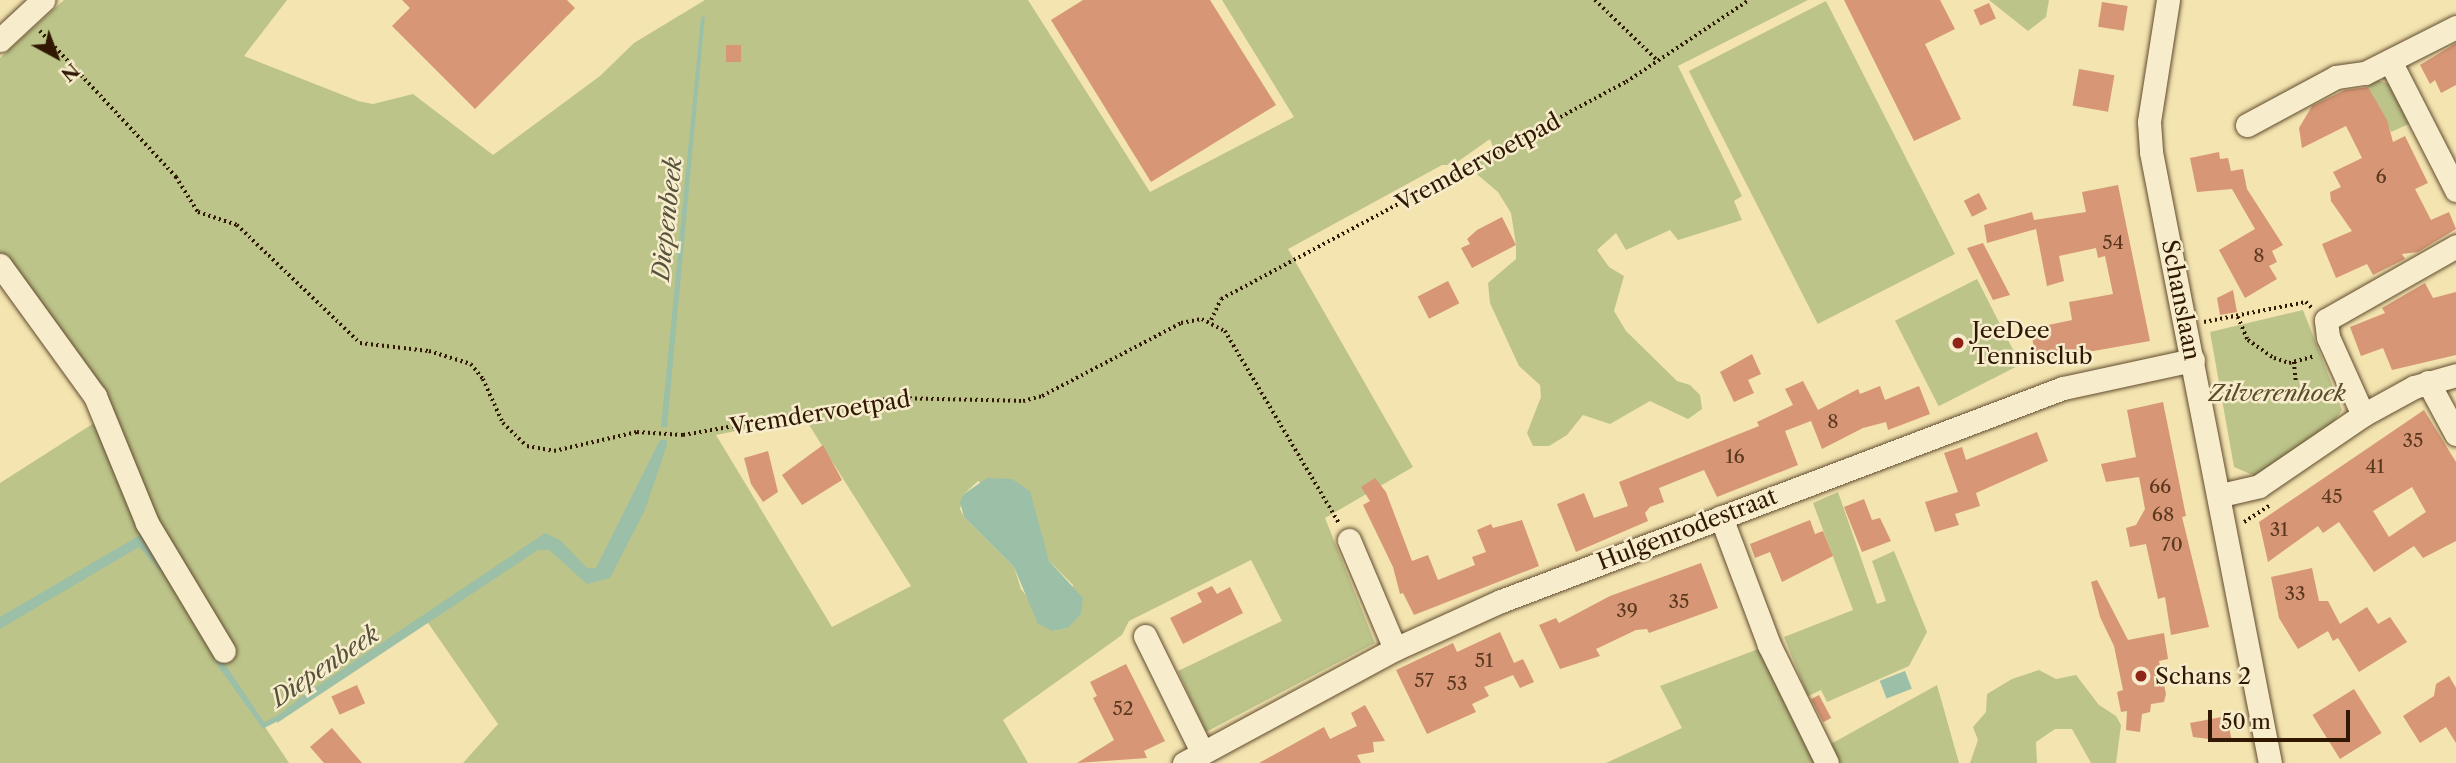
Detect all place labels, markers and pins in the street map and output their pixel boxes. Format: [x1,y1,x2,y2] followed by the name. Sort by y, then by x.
[1972,316,2093,370] place label: JeeDee Tennisclub
[1950,335,1966,351] marker: JeeDee Tennisclub
[2155,662,2251,690] place label: Schans 2
[2133,668,2149,684] marker: Schans 2

